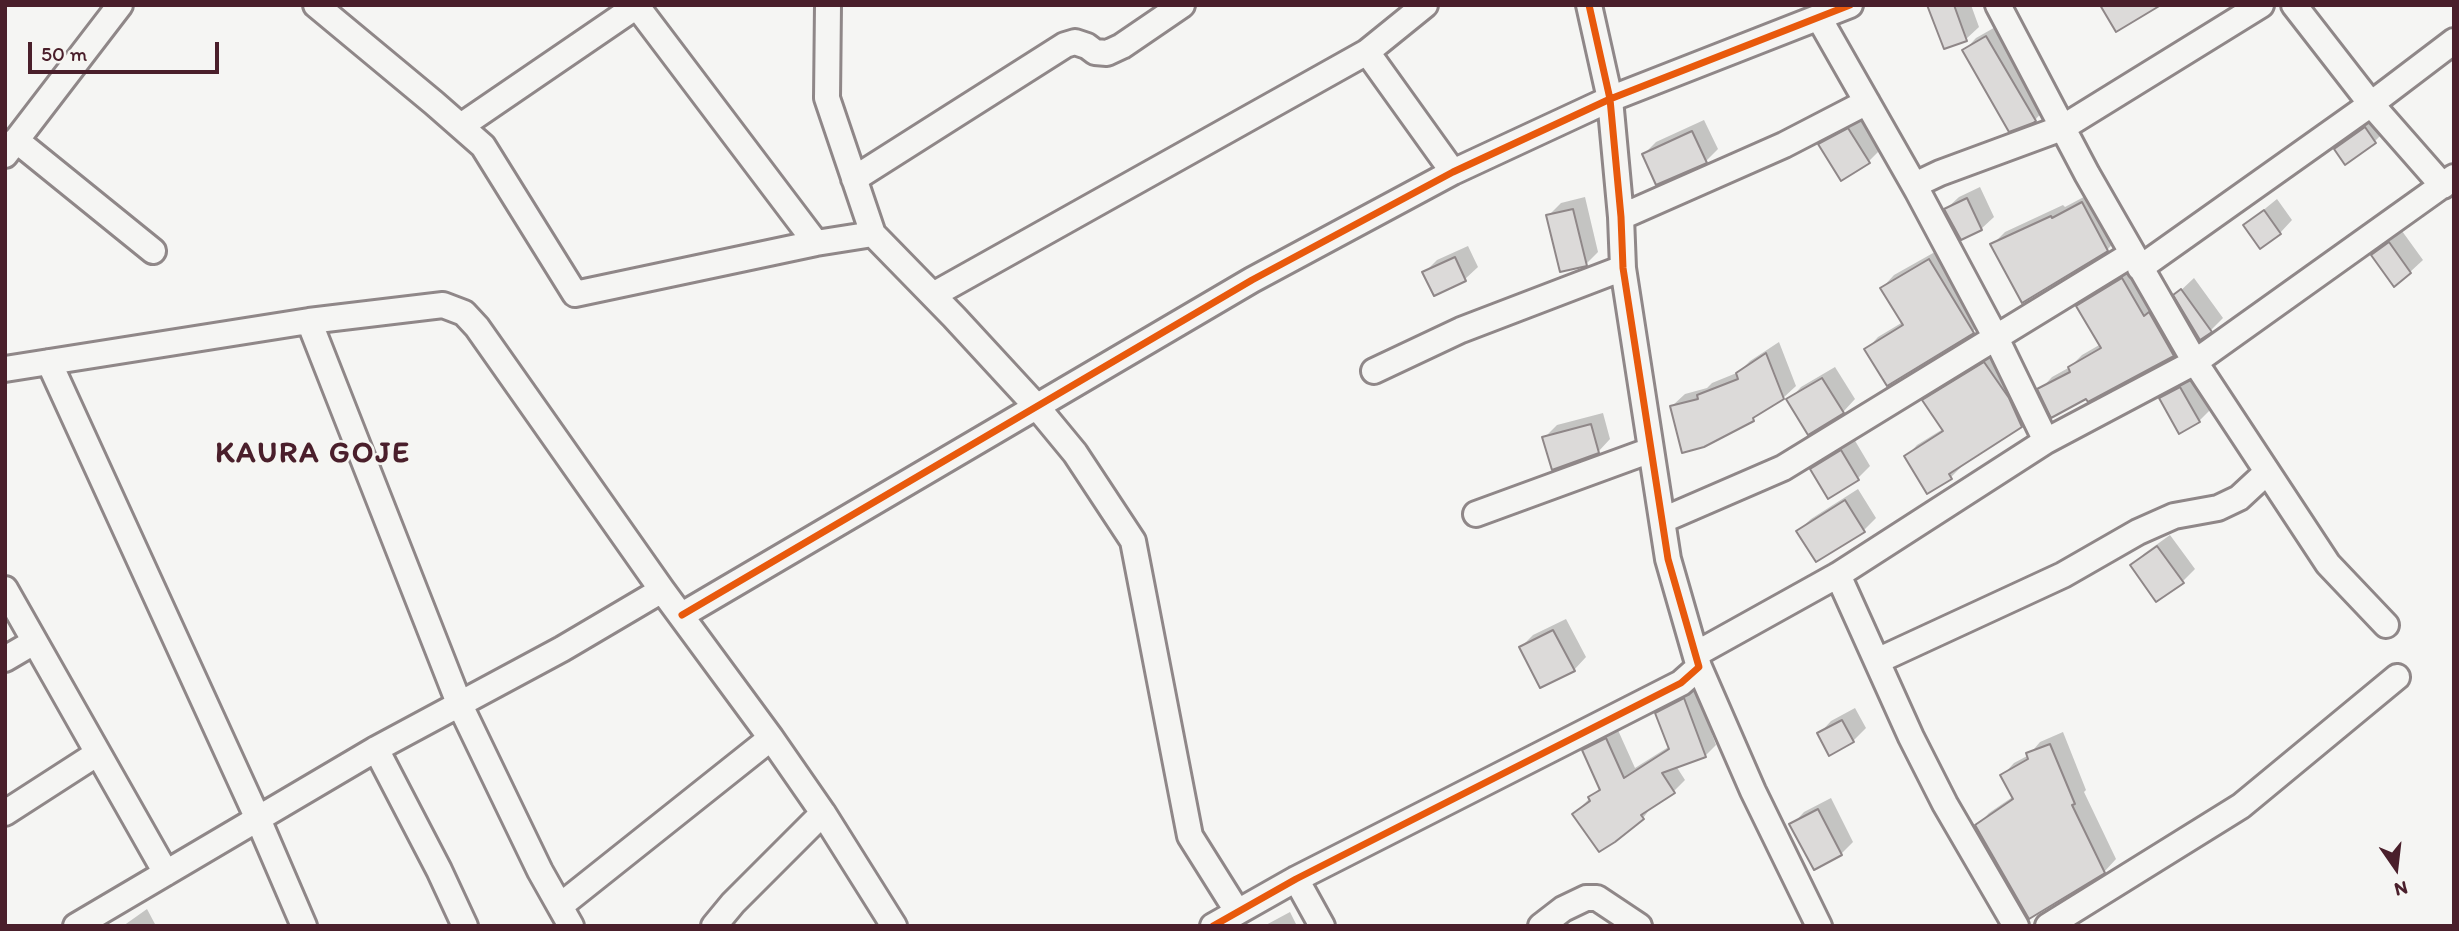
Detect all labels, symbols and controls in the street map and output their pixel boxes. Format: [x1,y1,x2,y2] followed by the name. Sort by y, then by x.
[32,28,222,72] scale bar
[41,41,87,66] text: 50 m
[216,436,410,472] district label: KAURA GOJE
[2361,833,2431,903] north arrow
[2392,876,2410,902] text: N

